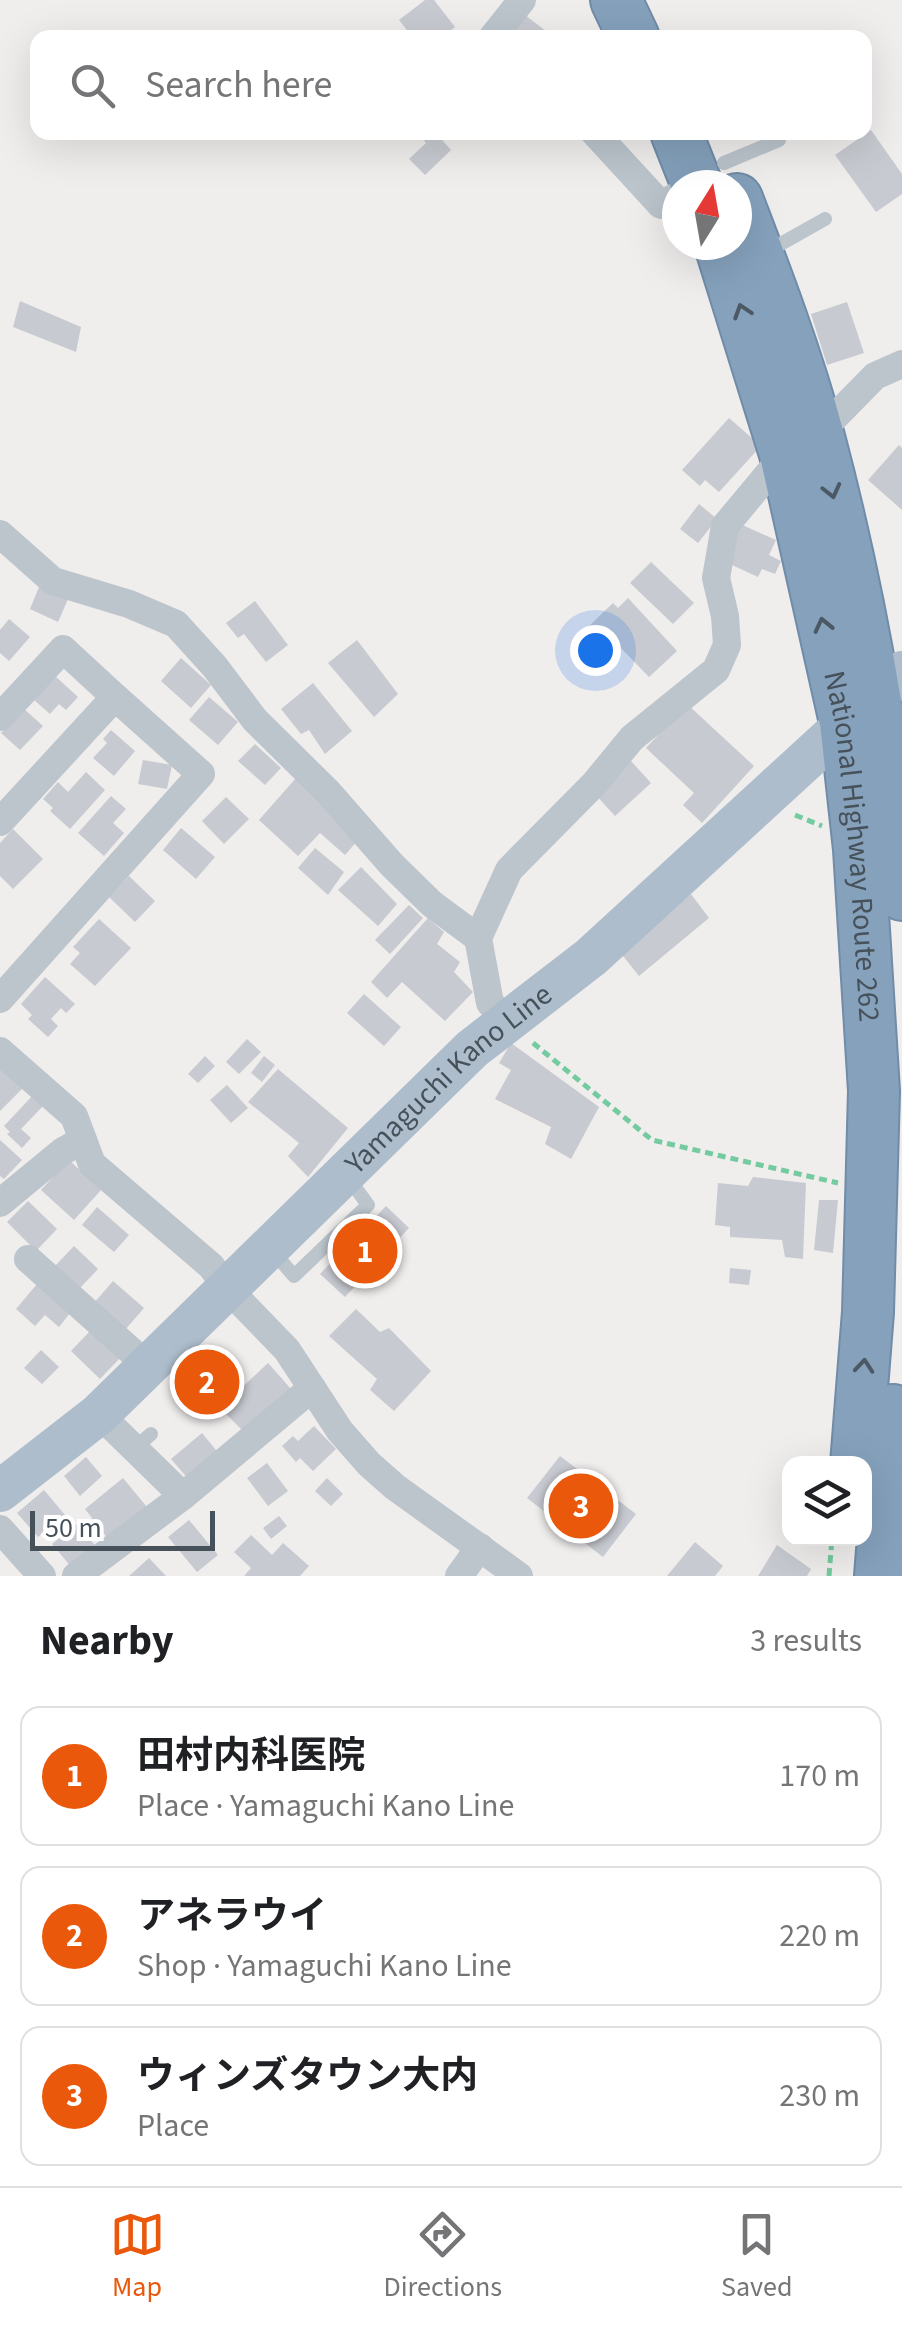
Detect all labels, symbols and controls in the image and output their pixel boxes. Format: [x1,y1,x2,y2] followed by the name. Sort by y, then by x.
[30,30,872,140] search box
[65,58,120,113] icon: search
[145,58,332,112] text: Search here
[662,170,752,260] north arrow
[734,303,754,320] one-way arrow
[820,482,841,499] one-way arrow
[814,617,835,634] one-way arrow
[570,625,621,676] your location
[812,667,891,1023] street label: National Highway Route 262
[335,974,561,1185] street label: Yamaguchi Kano Line
[332,1214,398,1288] pin: 1
[174,1344,240,1420] pin: 2
[852,1358,874,1374] one-way arrow
[782,1456,872,1546] map controls
[782,1456,872,1546] button: layers
[548,1468,614,1544] pin: 3
[30,1506,215,1550] scale bar
[45,1508,102,1548] text: 50 m
[40,1611,174,1671] text: Nearby
[750,1618,862,1664] text: 3 results
[137,1729,365,1783] text: 田村内科医院
[66,1753,83,1799] text: 1
[779,1753,860,1799] text: 170 m
[137,1783,514,1829] text: Place · Yamaguchi Kano Line
[137,1889,327,1943] text: アネラウイ
[66,1913,83,1959] text: 2
[779,1913,860,1959] text: 220 m
[137,1943,512,1989] text: Shop · Yamaguchi Kano Line
[137,2049,478,2103] text: ウィンズタウン大内
[66,2073,83,2119] text: 3
[779,2073,860,2119] text: 230 m
[137,2103,209,2149] text: Place
[110,2207,165,2307] tab: Map
[384,2207,502,2307] tab: Directions
[721,2207,792,2307] tab: Saved

